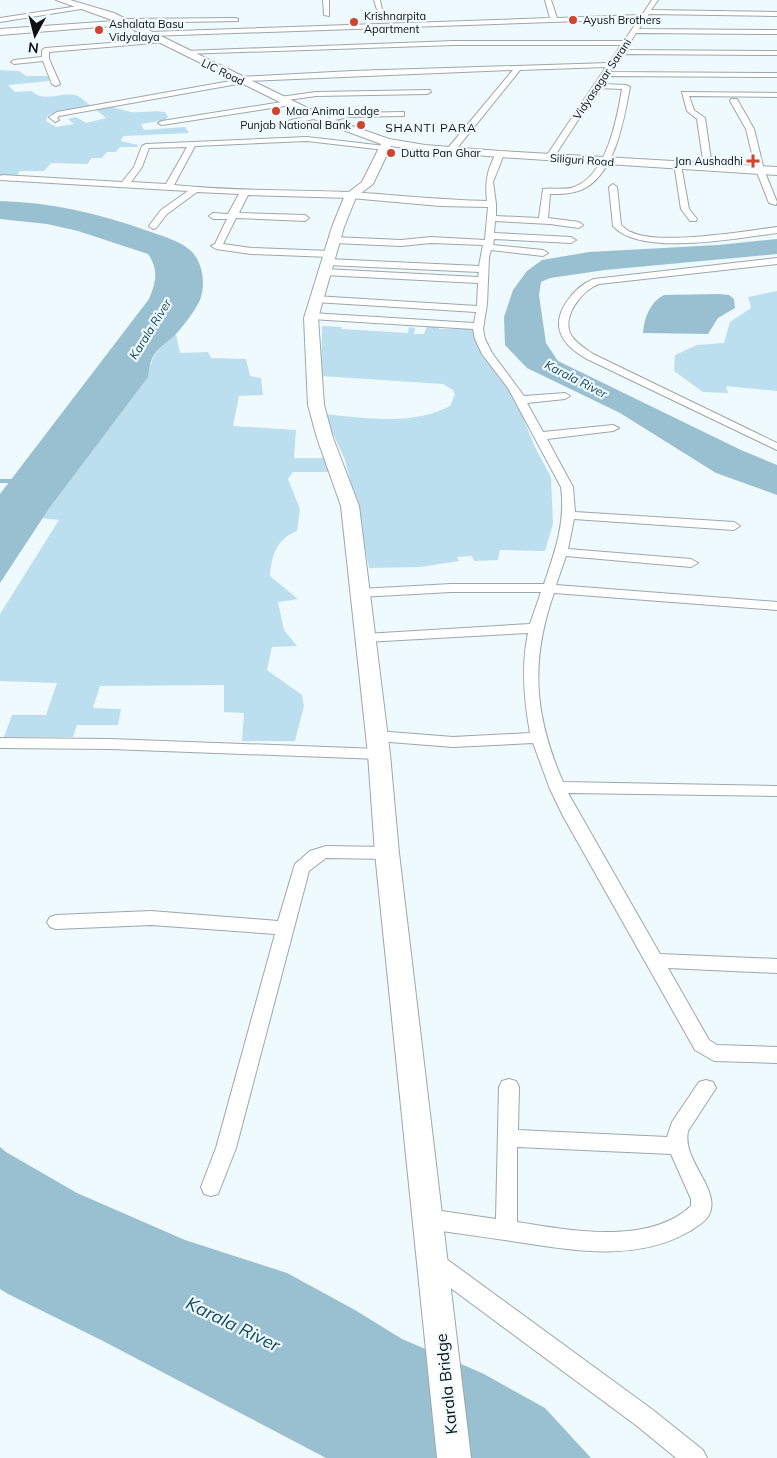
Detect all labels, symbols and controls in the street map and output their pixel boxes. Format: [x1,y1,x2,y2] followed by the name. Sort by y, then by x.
[364,9,426,36] place label: Krishnarpita Apartment
[10,10,60,60] north arrow
[583,13,661,27] place label: Ayush Brothers
[567,14,579,26] marker: Ayush Brothers
[348,16,360,28] marker: Krishnarpita Apartment
[109,17,184,44] place label: Ashalata Basu Vidyalaya
[93,24,105,36] marker: Ashalata Basu Vidyalaya
[570,36,634,122] street label: Vidyasagar Sarani
[27,38,40,57] text: N
[199,56,247,88] street label: LIC Road
[286,104,379,118] place label: Maa Anima Lodge
[270,105,282,117] marker: Maa Anima Lodge
[240,118,351,132] place label: Punjab National Bank
[355,119,367,131] marker: Punjab National Bank
[385,120,477,135] district label: SHANTI PARA
[401,146,480,160] place label: Dutta Pan Ghar
[385,147,397,159] marker: Dutta Pan Ghar
[550,151,614,169] street label: Siliguri Road
[675,154,743,168] place label: Jan Aushadhi
[747,155,759,167] marker: Jan Aushadhi
[126,296,175,362] water label: Karala River
[542,357,610,401] water label: Karala River
[182,1291,285,1357] water label: Karala River
[431,1333,461,1435] street label: Karala Bridge

